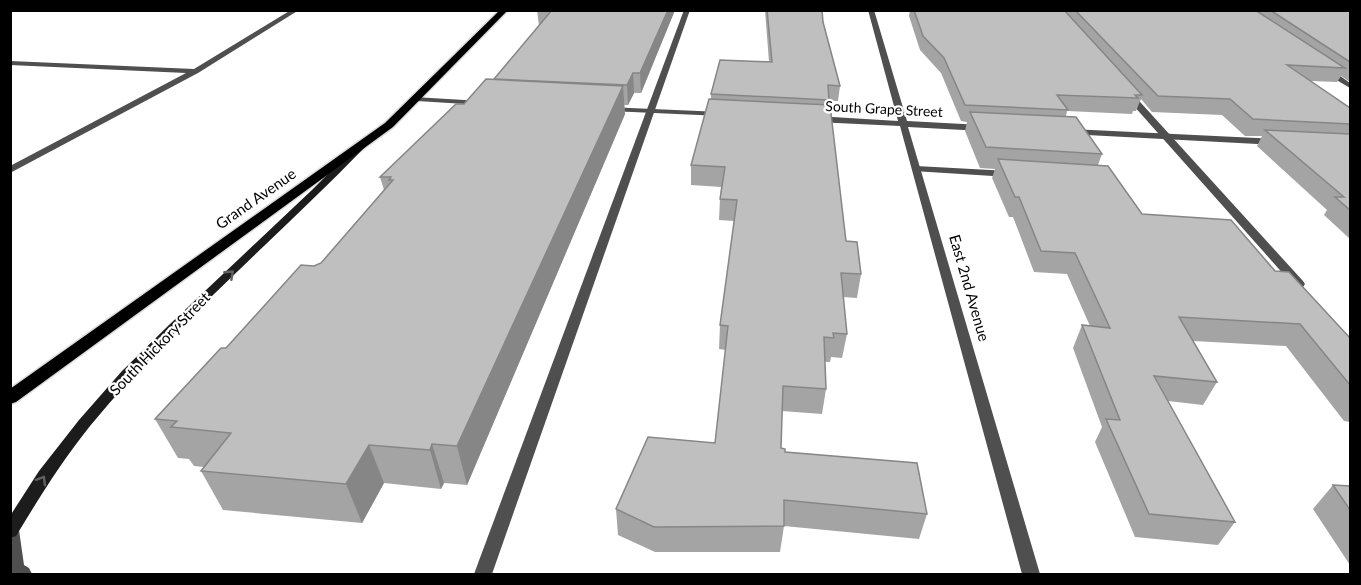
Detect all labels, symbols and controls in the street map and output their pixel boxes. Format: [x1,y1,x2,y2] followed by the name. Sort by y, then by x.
[825,97,943,120] street label: South Grape Street
[212,164,299,232] street label: Grand Avenue
[946,232,994,343] street label: East 2nd Avenue
[223,270,234,281] one-way arrow
[105,288,214,399] street label: South Hickory Street
[34,476,46,486] one-way arrow

